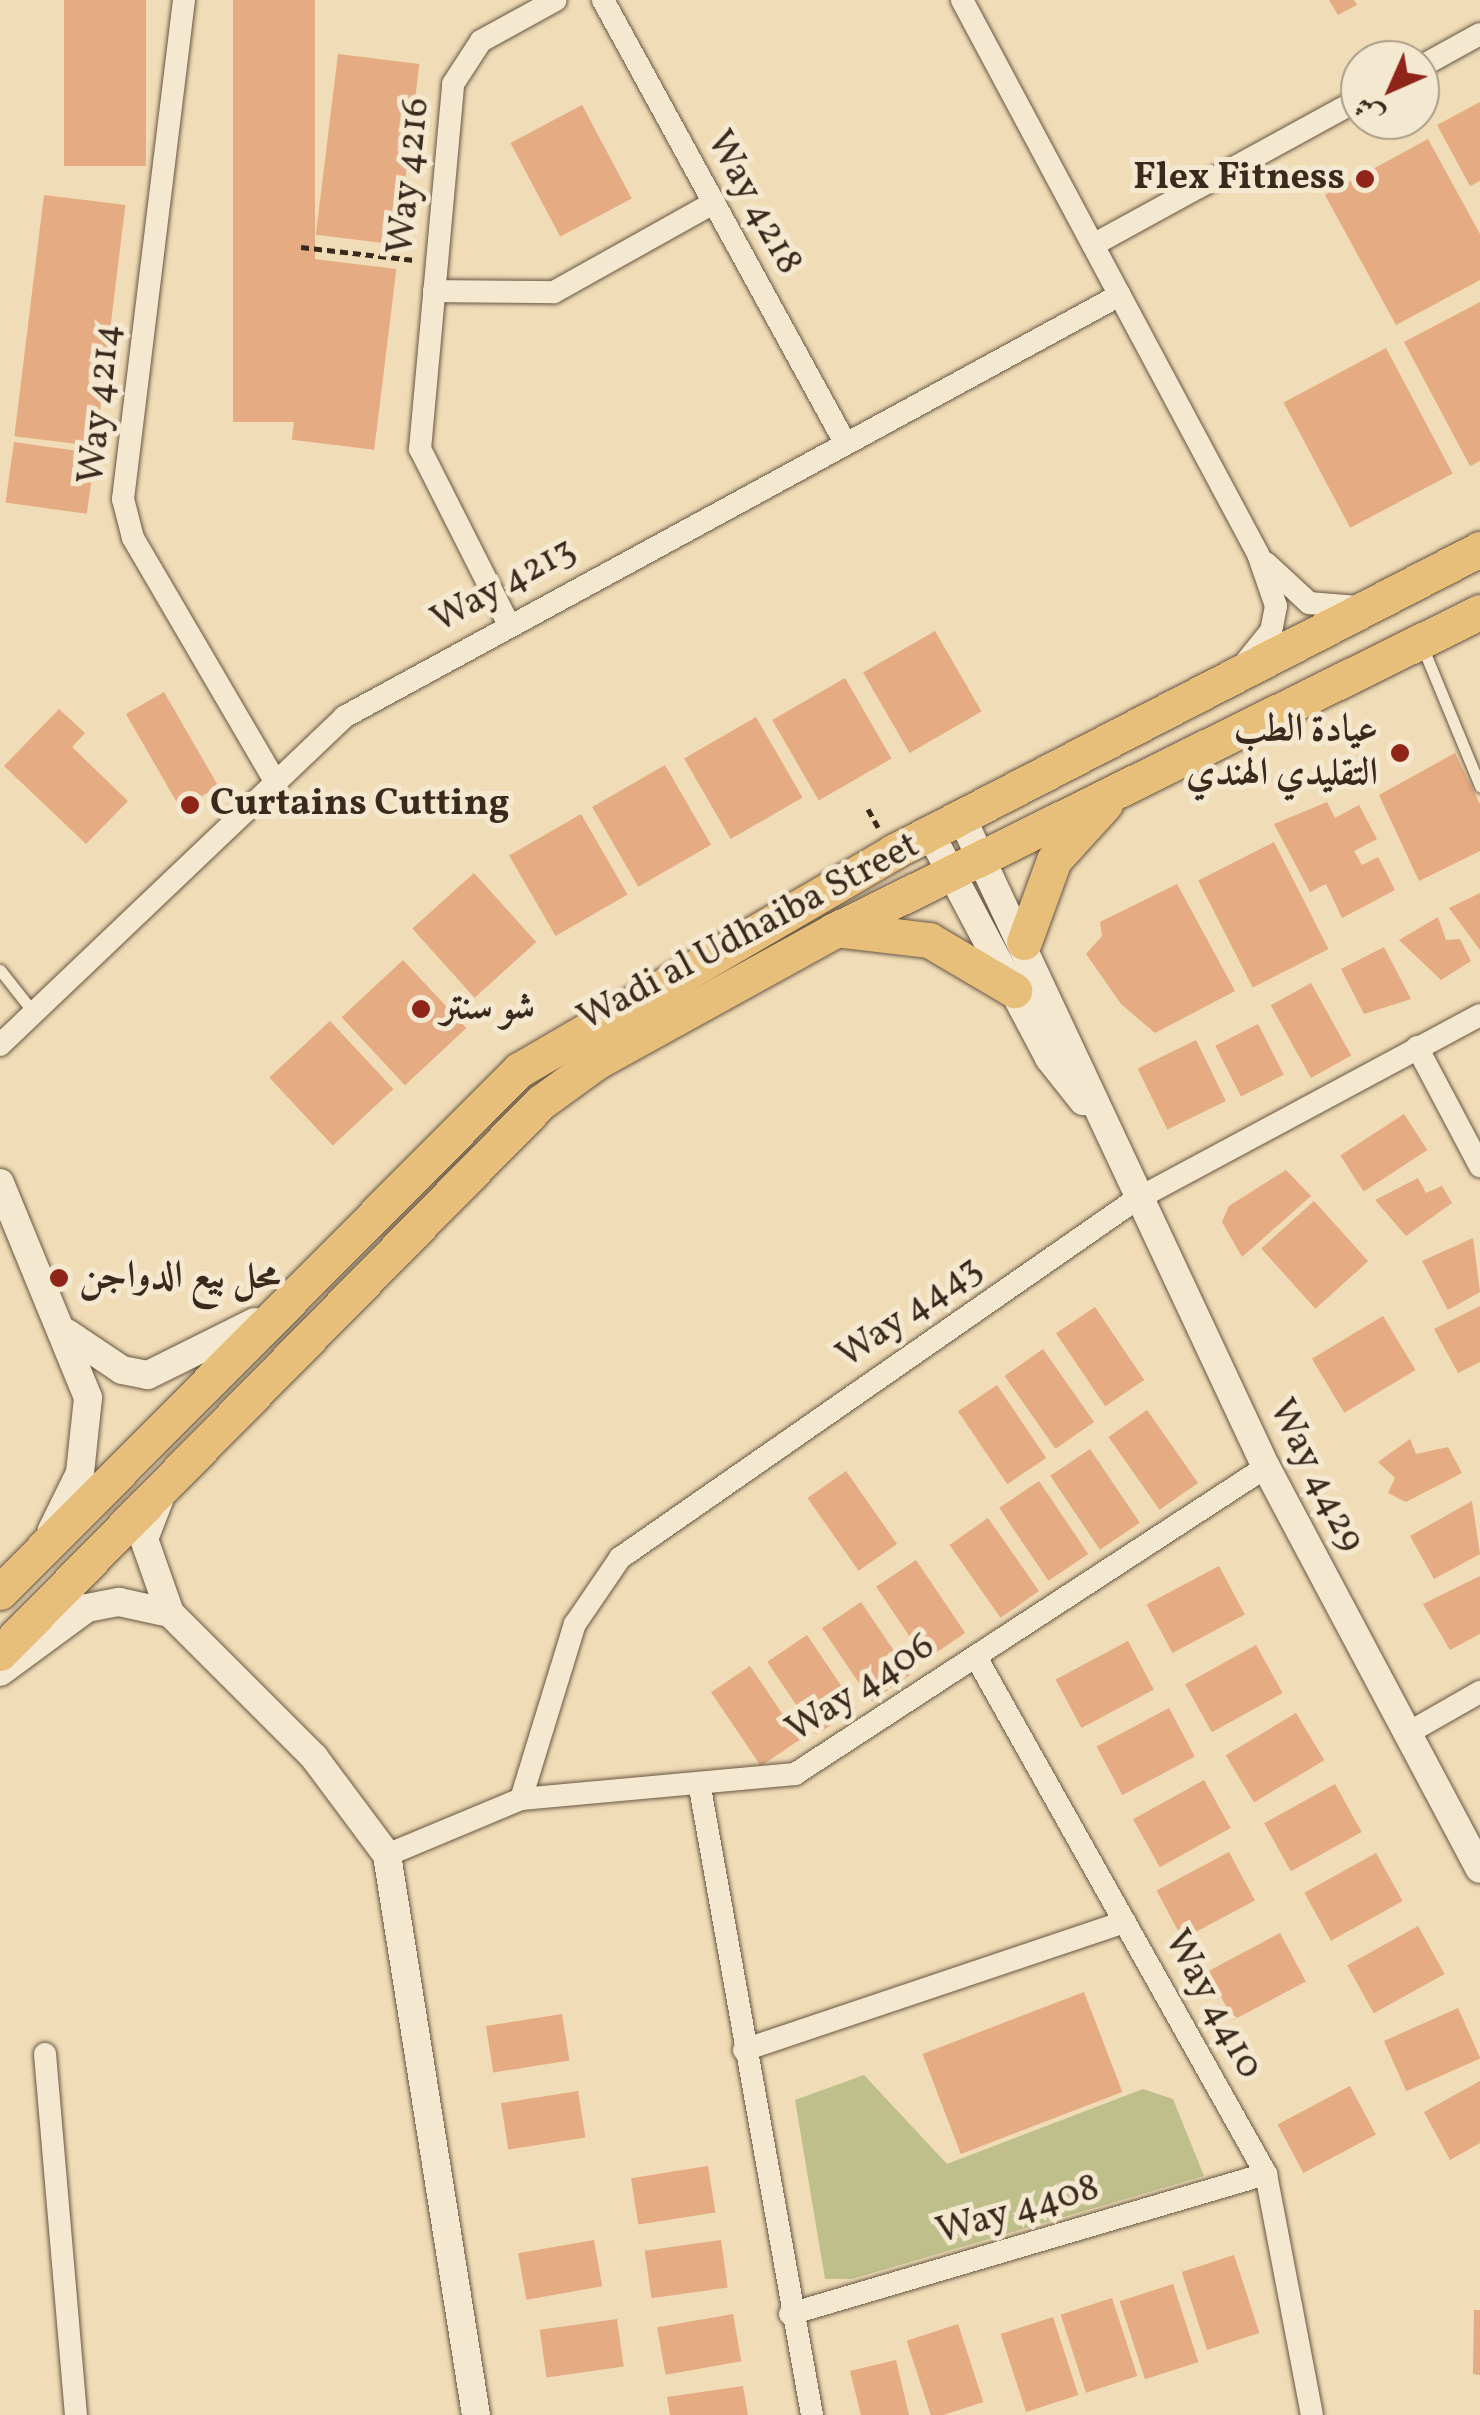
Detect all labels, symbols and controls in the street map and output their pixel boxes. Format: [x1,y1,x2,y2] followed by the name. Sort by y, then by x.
[1340,40,1440,140] north arrow
[1346,87,1393,134] text: ش
[379,95,441,257] street label: Way 4216
[695,123,811,283] street label: Way 4218
[1133,156,1345,202] place label: Flex Fitness
[1354,168,1376,190] marker: Flex Fitness
[70,321,132,487] street label: Way 4214
[424,528,584,644] street label: Way 4213
[1186,708,1378,798] place label: عيادة الطب التقليدي الهندي
[1387,740,1413,766] marker: عيادة الطب التقليدي الهندي
[210,782,510,828] place label: Curtains Cutting
[179,794,201,816] marker: Curtains Cutting
[571,824,927,1042] street label: Wadi al Udhaiba Street
[441,986,535,1032] place label: شو سنتر
[410,998,432,1020] marker: شو سنتر
[828,1246,992,1380] street label: Way 4443
[79,1255,280,1301] place label: محل بيع الدواجن
[48,1267,70,1289] marker: محل بيع الدواجن
[1257,1391,1373,1561] street label: Way 4429
[778,1624,944,1754] street label: Way 4406
[1152,1922,1272,2088] street label: Way 4410
[931,2166,1105,2256] street label: Way 4408

